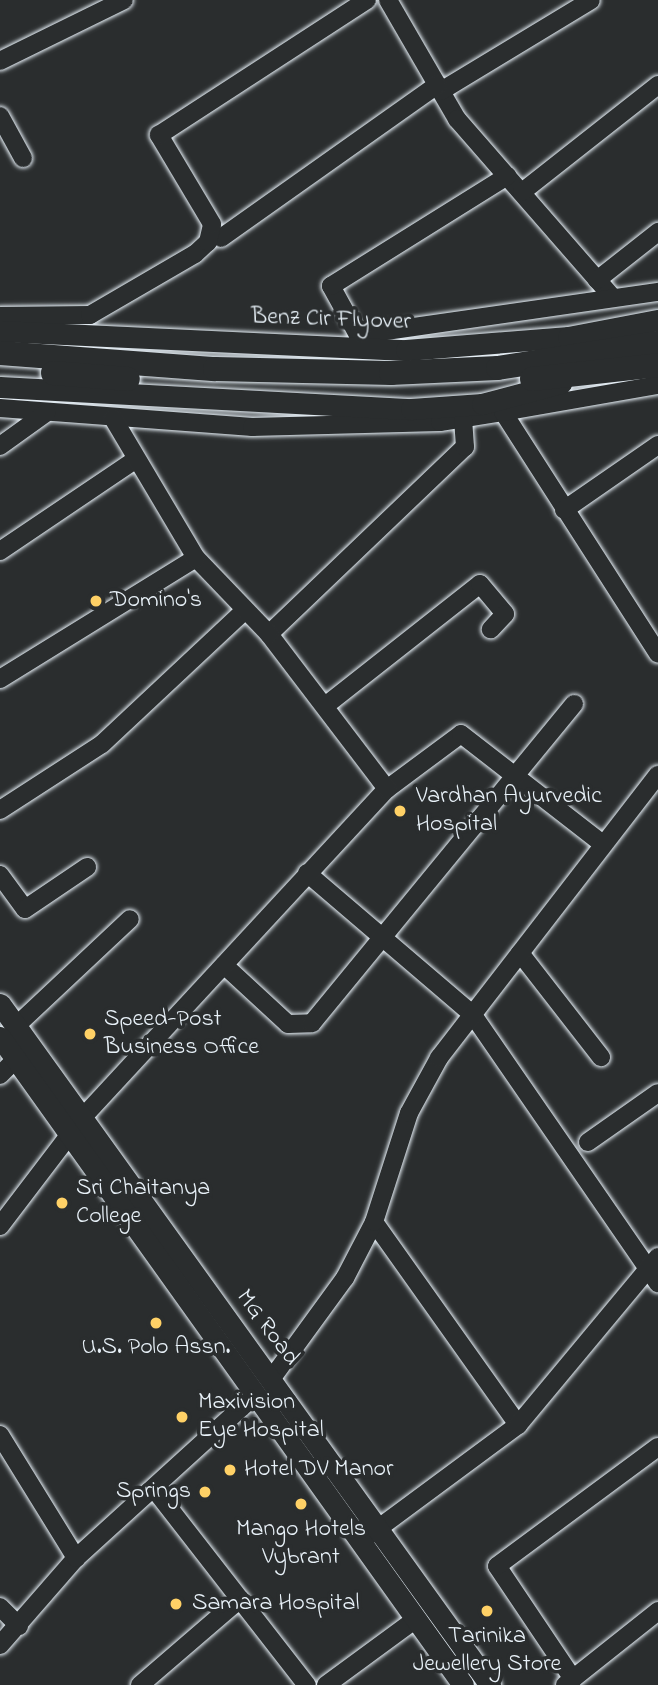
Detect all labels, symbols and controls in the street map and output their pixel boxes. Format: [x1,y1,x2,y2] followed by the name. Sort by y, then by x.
[251,303,411,337] street label: Benz Cir Flyover
[110,587,202,615] place label: Domino's
[88,593,104,609] marker: Domino's
[416,783,602,839] place label: Vardhan Ayurvedic Hospital
[390,801,410,821] marker: Vardhan Ayurvedic Hospital
[104,1006,259,1062] place label: Speed-Post Business Office
[82,1026,98,1042] marker: Speed-Post Business Office
[76,1175,210,1231] place label: Sri Chaitanya College
[54,1195,70,1211] marker: Sri Chaitanya College
[229,1284,305,1372] street label: MG Road
[148,1315,164,1331] marker: U.S. Polo Assn.
[81,1334,231,1362] place label: U.S. Polo Assn.
[198,1389,324,1445] place label: Maxivision Eye Hospital
[172,1407,192,1427] marker: Maxivision Eye Hospital
[244,1456,393,1484] place label: Hotel DV Manor
[222,1462,238,1478] marker: Hotel DV Manor
[116,1478,191,1506] place label: Springs
[197,1484,213,1500] marker: Springs
[293,1496,309,1512] marker: Mango Hotels Vybrant
[236,1516,366,1572] place label: Mango Hotels Vybrant
[192,1590,359,1618] place label: Samara Hospital
[166,1594,186,1614] marker: Samara Hospital
[479,1603,495,1619] marker: Tarinika Jewellery Store
[413,1623,561,1679] place label: Tarinika Jewellery Store

